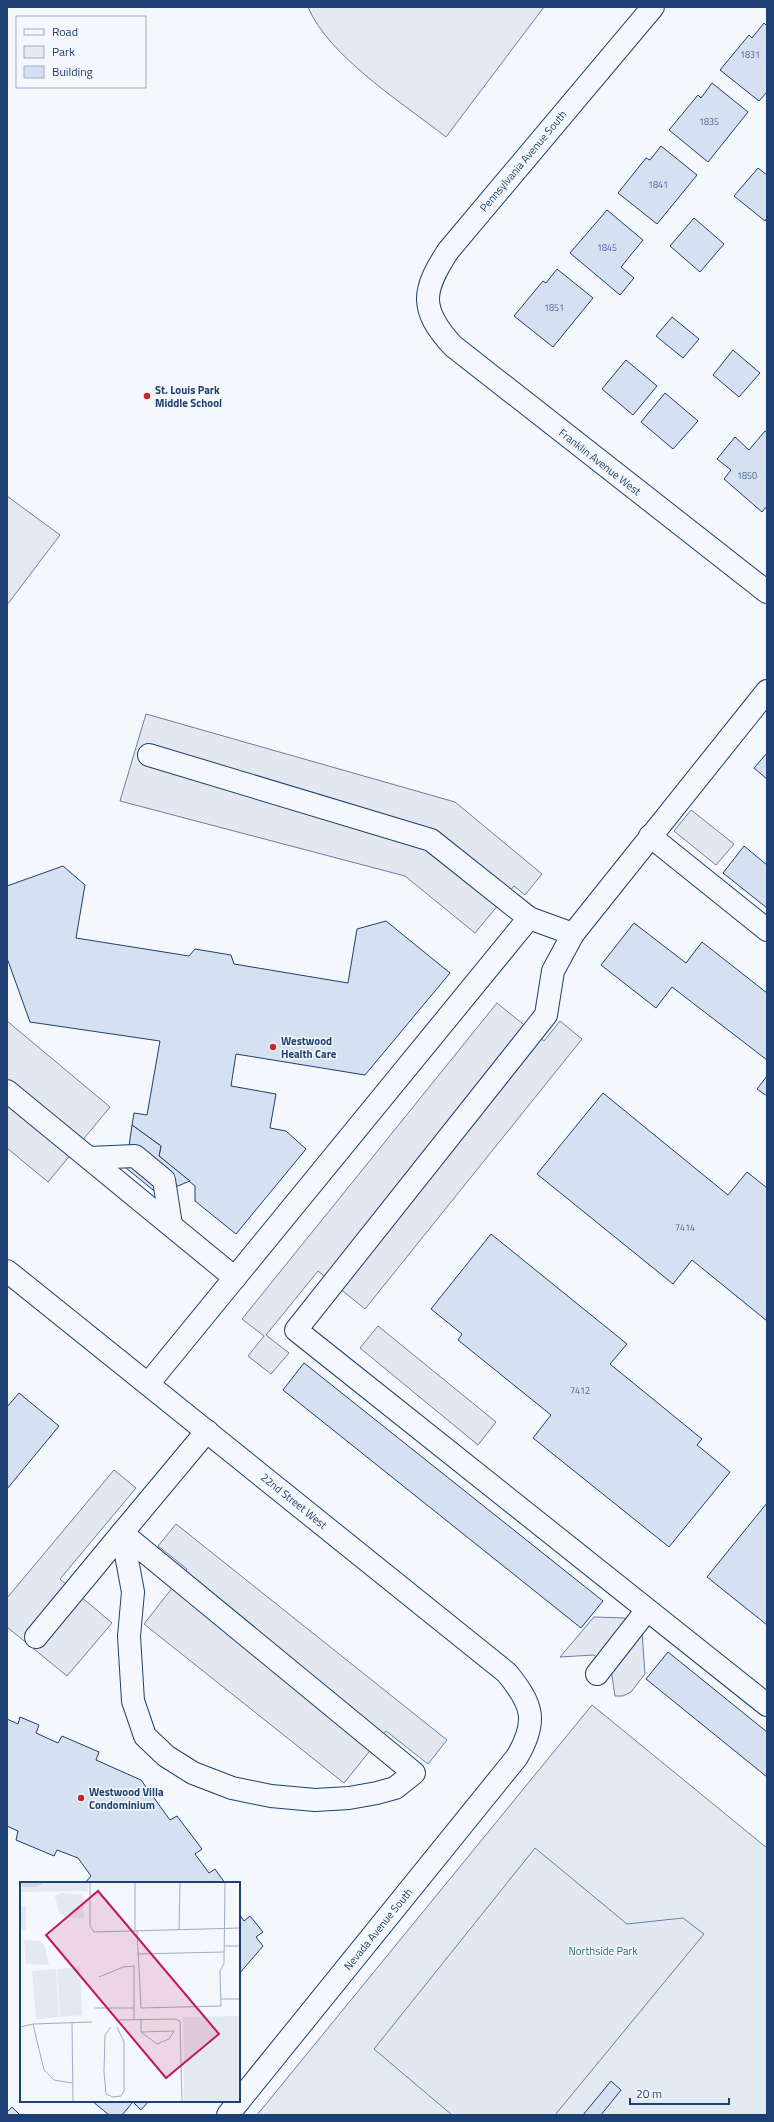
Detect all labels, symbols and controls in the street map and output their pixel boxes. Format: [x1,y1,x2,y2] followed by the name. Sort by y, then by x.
[16,16,146,88] legend
[52,22,78,41] text: Road
[52,42,75,61] text: Park
[740,48,760,61] house number: 1831
[52,62,93,81] text: Building
[476,107,570,215] street label: Pennsylvania Avenue South
[699,115,719,128] house number: 1835
[648,178,668,191] house number: 1841
[597,241,617,254] house number: 1845
[544,301,564,314] house number: 1851
[155,382,222,411] place label: St. Louis Park Middle School
[142,391,152,401] marker: St. Louis Park Middle School
[556,425,645,499] street label: Franklin Avenue West
[737,469,757,482] house number: 1850
[281,1033,337,1062] place label: Westwood Health Care
[268,1042,278,1052] marker: Westwood Health Care
[675,1221,695,1234] house number: 7414
[570,1384,590,1397] house number: 7412
[257,1469,331,1533] street label: 22nd Street West
[89,1784,164,1813] place label: Westwood Villa Condominium
[76,1793,86,1803] marker: Westwood Villa Condominium
[20,1882,240,2102] inset map
[340,1884,416,1973] street label: Nevada Avenue South
[568,1943,638,1959] park label: Northside Park
[630,2080,729,2106] scale bar
[636,2084,662,2103] text: 20 m

